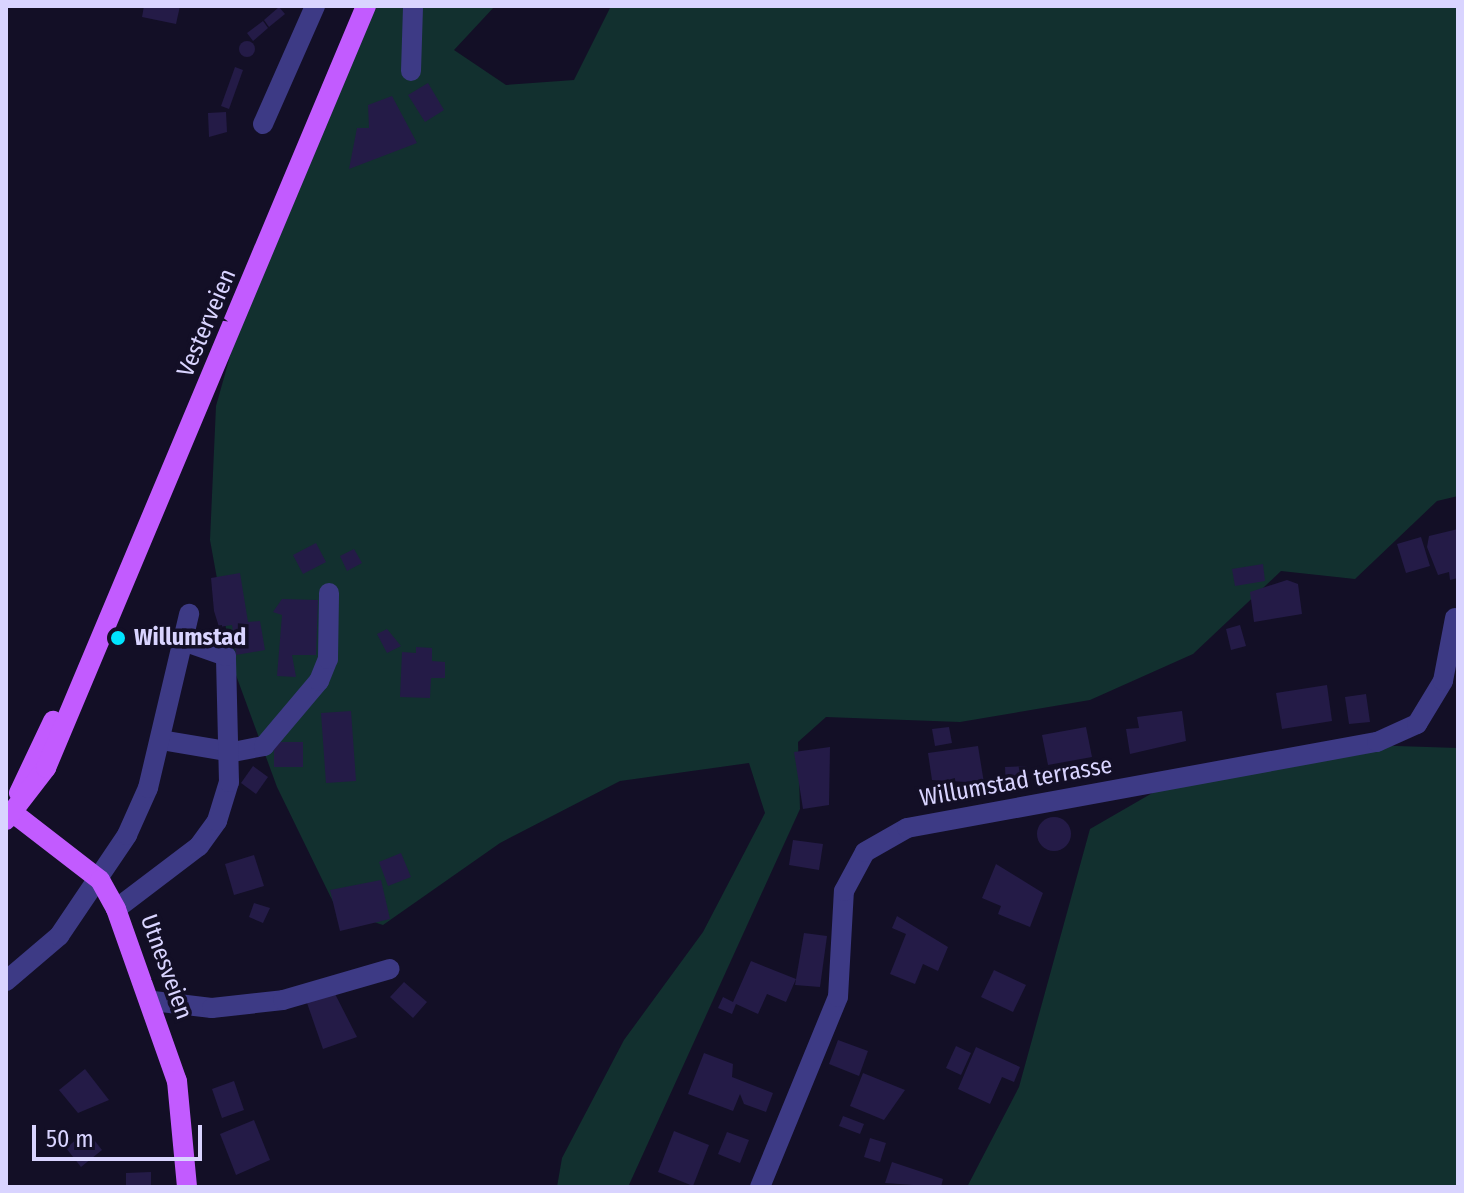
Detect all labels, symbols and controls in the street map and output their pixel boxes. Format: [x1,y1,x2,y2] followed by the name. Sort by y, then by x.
[171,265,243,381] street label: Vesterveien
[134,624,246,652] place label: Willumstad
[109,629,127,647] marker: Willumstad
[918,751,1114,813] street label: Willumstad terrasse
[134,911,198,1023] street label: Utnesveien
[36,1109,206,1159] scale bar
[46,1125,94,1153] text: 50 m

